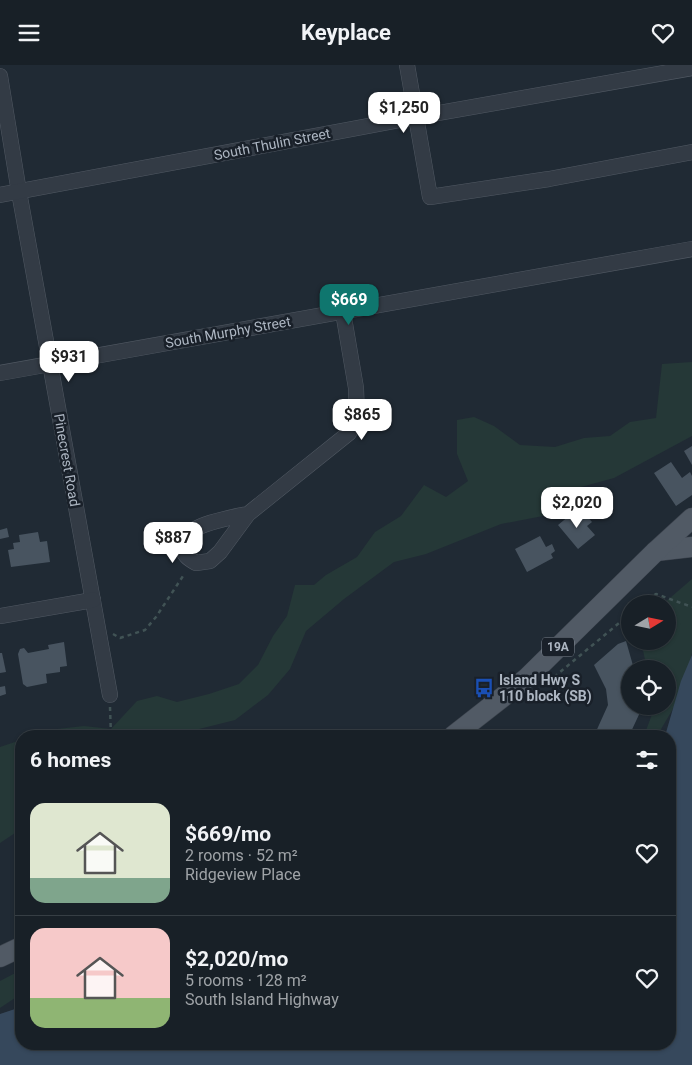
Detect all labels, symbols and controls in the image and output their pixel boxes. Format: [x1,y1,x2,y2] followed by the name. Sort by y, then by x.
[15,19,43,47] icon: menu
[649,19,677,47] icon: heart
[301,20,391,45] text: Keyplace
[363,92,445,134] pin: $1,250
[379,98,429,117] text: $1,250
[212,125,332,163] street label: South Thulin Street
[319,283,379,326] pin: $669
[331,290,367,309] text: $669
[164,313,292,351] street label: South Murphy Street
[39,341,99,383] pin: $931
[51,347,87,366] text: $931
[332,399,392,441] pin: $865
[344,405,380,424] text: $865
[51,412,83,508] street label: Pinecrest Road
[536,487,618,529] pin: $2,020
[552,493,602,512] text: $2,020
[143,521,203,564] pin: $887
[155,528,191,547] text: $887
[621,595,676,650] north arrow
[621,595,676,715] map controls
[542,637,574,657] road number: 19A
[621,660,676,715] button: locate
[499,672,592,705] place label: Island Hwy S 110 block (SB)
[473,677,495,699] bus stop icon: Island Hwy S 110 block (SB)
[633,746,661,774] icon: filters
[30,748,111,772] text: 6 homes
[185,822,271,846] text: $669/mo
[70,823,130,883] icon: home
[633,839,661,867] icon: heart
[185,846,298,865] text: 2 rooms · 52 m²
[185,865,301,884] text: Ridgeview Place
[185,947,288,971] text: $2,020/mo
[70,948,130,1008] icon: home
[633,964,661,992] icon: heart
[185,971,307,990] text: 5 rooms · 128 m²
[185,990,339,1009] text: South Island Highway

